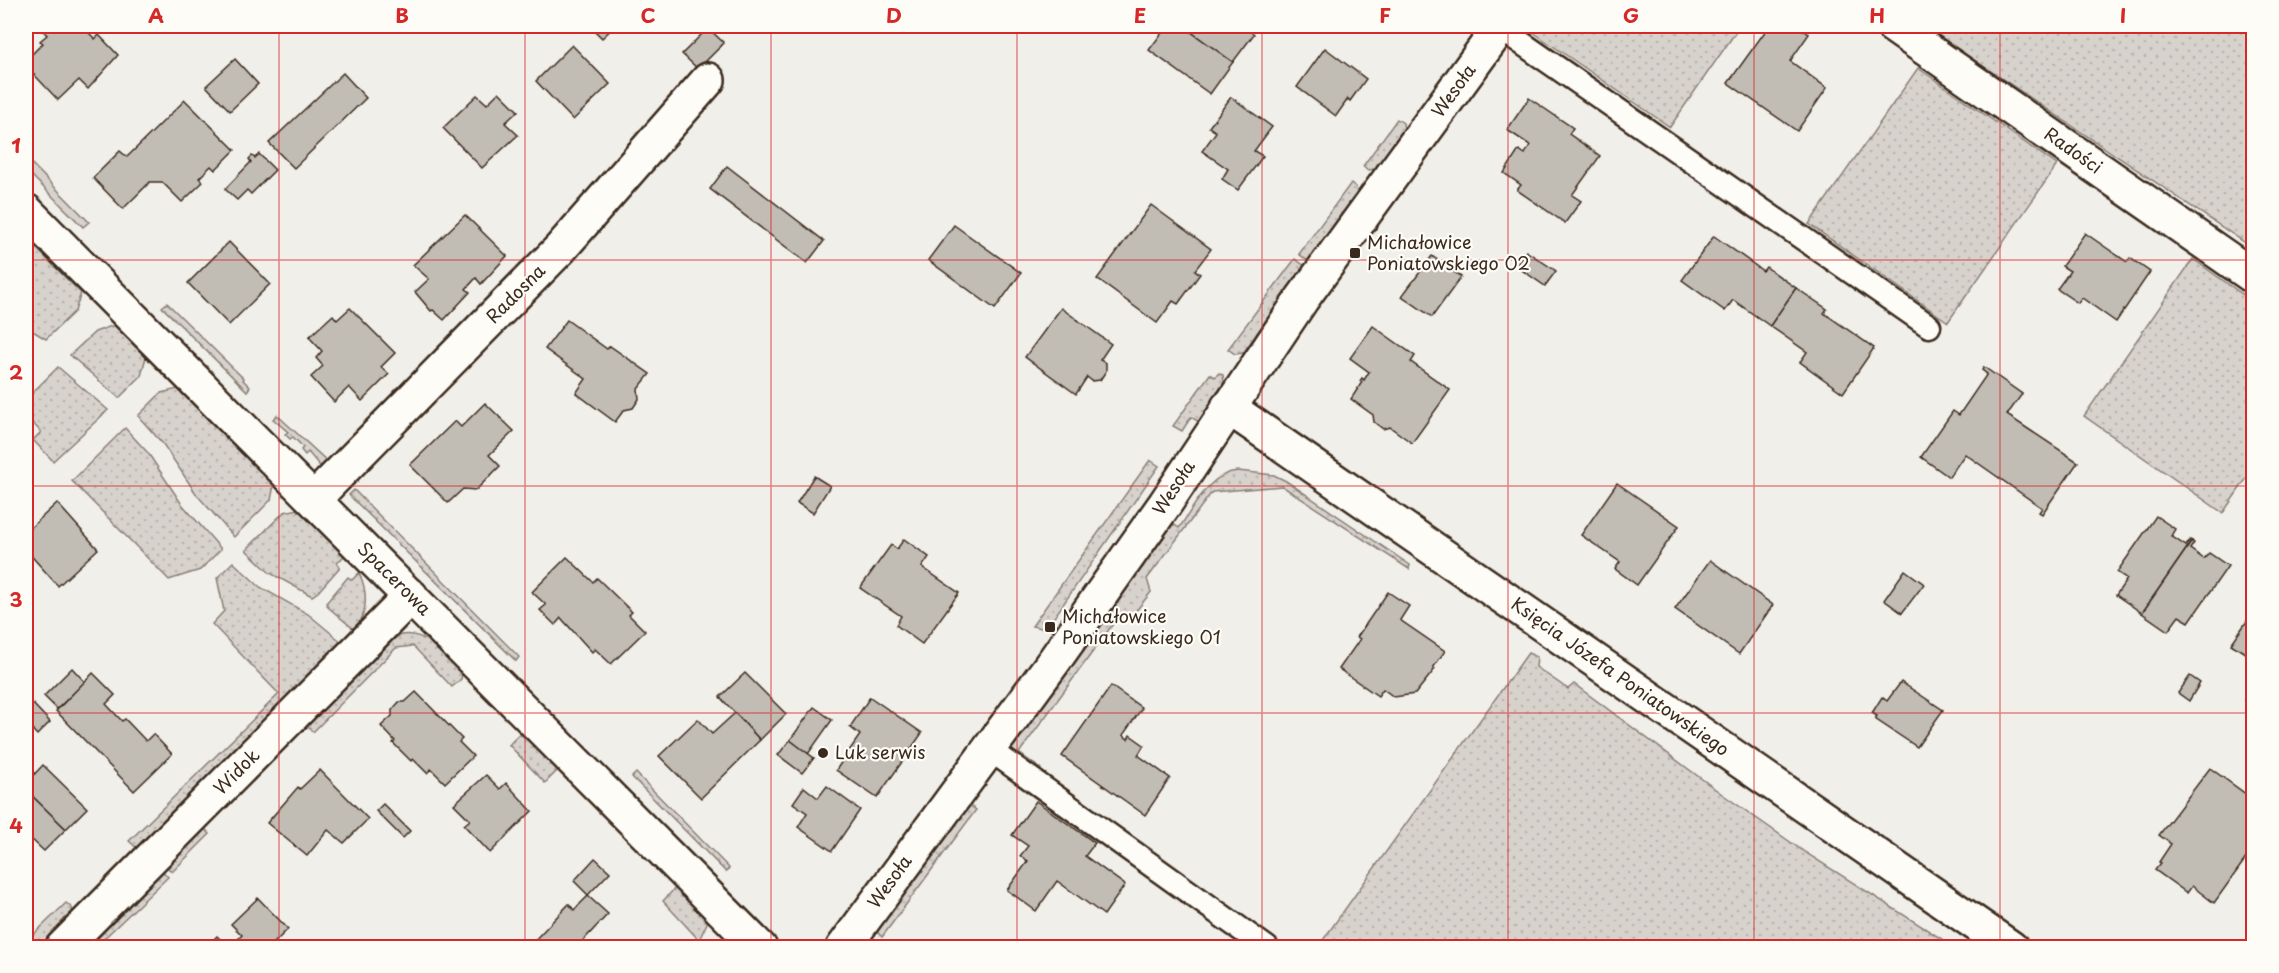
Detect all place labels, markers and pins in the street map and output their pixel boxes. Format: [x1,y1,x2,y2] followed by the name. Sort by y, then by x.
[1367,228,1530,276] place label: Michałowice Poniatowskiego 02
[1348,246,1362,260] marker: Michałowice Poniatowskiego 02
[1062,602,1221,650] place label: Michałowice Poniatowskiego 01
[1043,620,1057,634] marker: Michałowice Poniatowskiego 01
[835,738,925,765] place label: Luk serwis
[816,746,830,760] marker: Luk serwis

